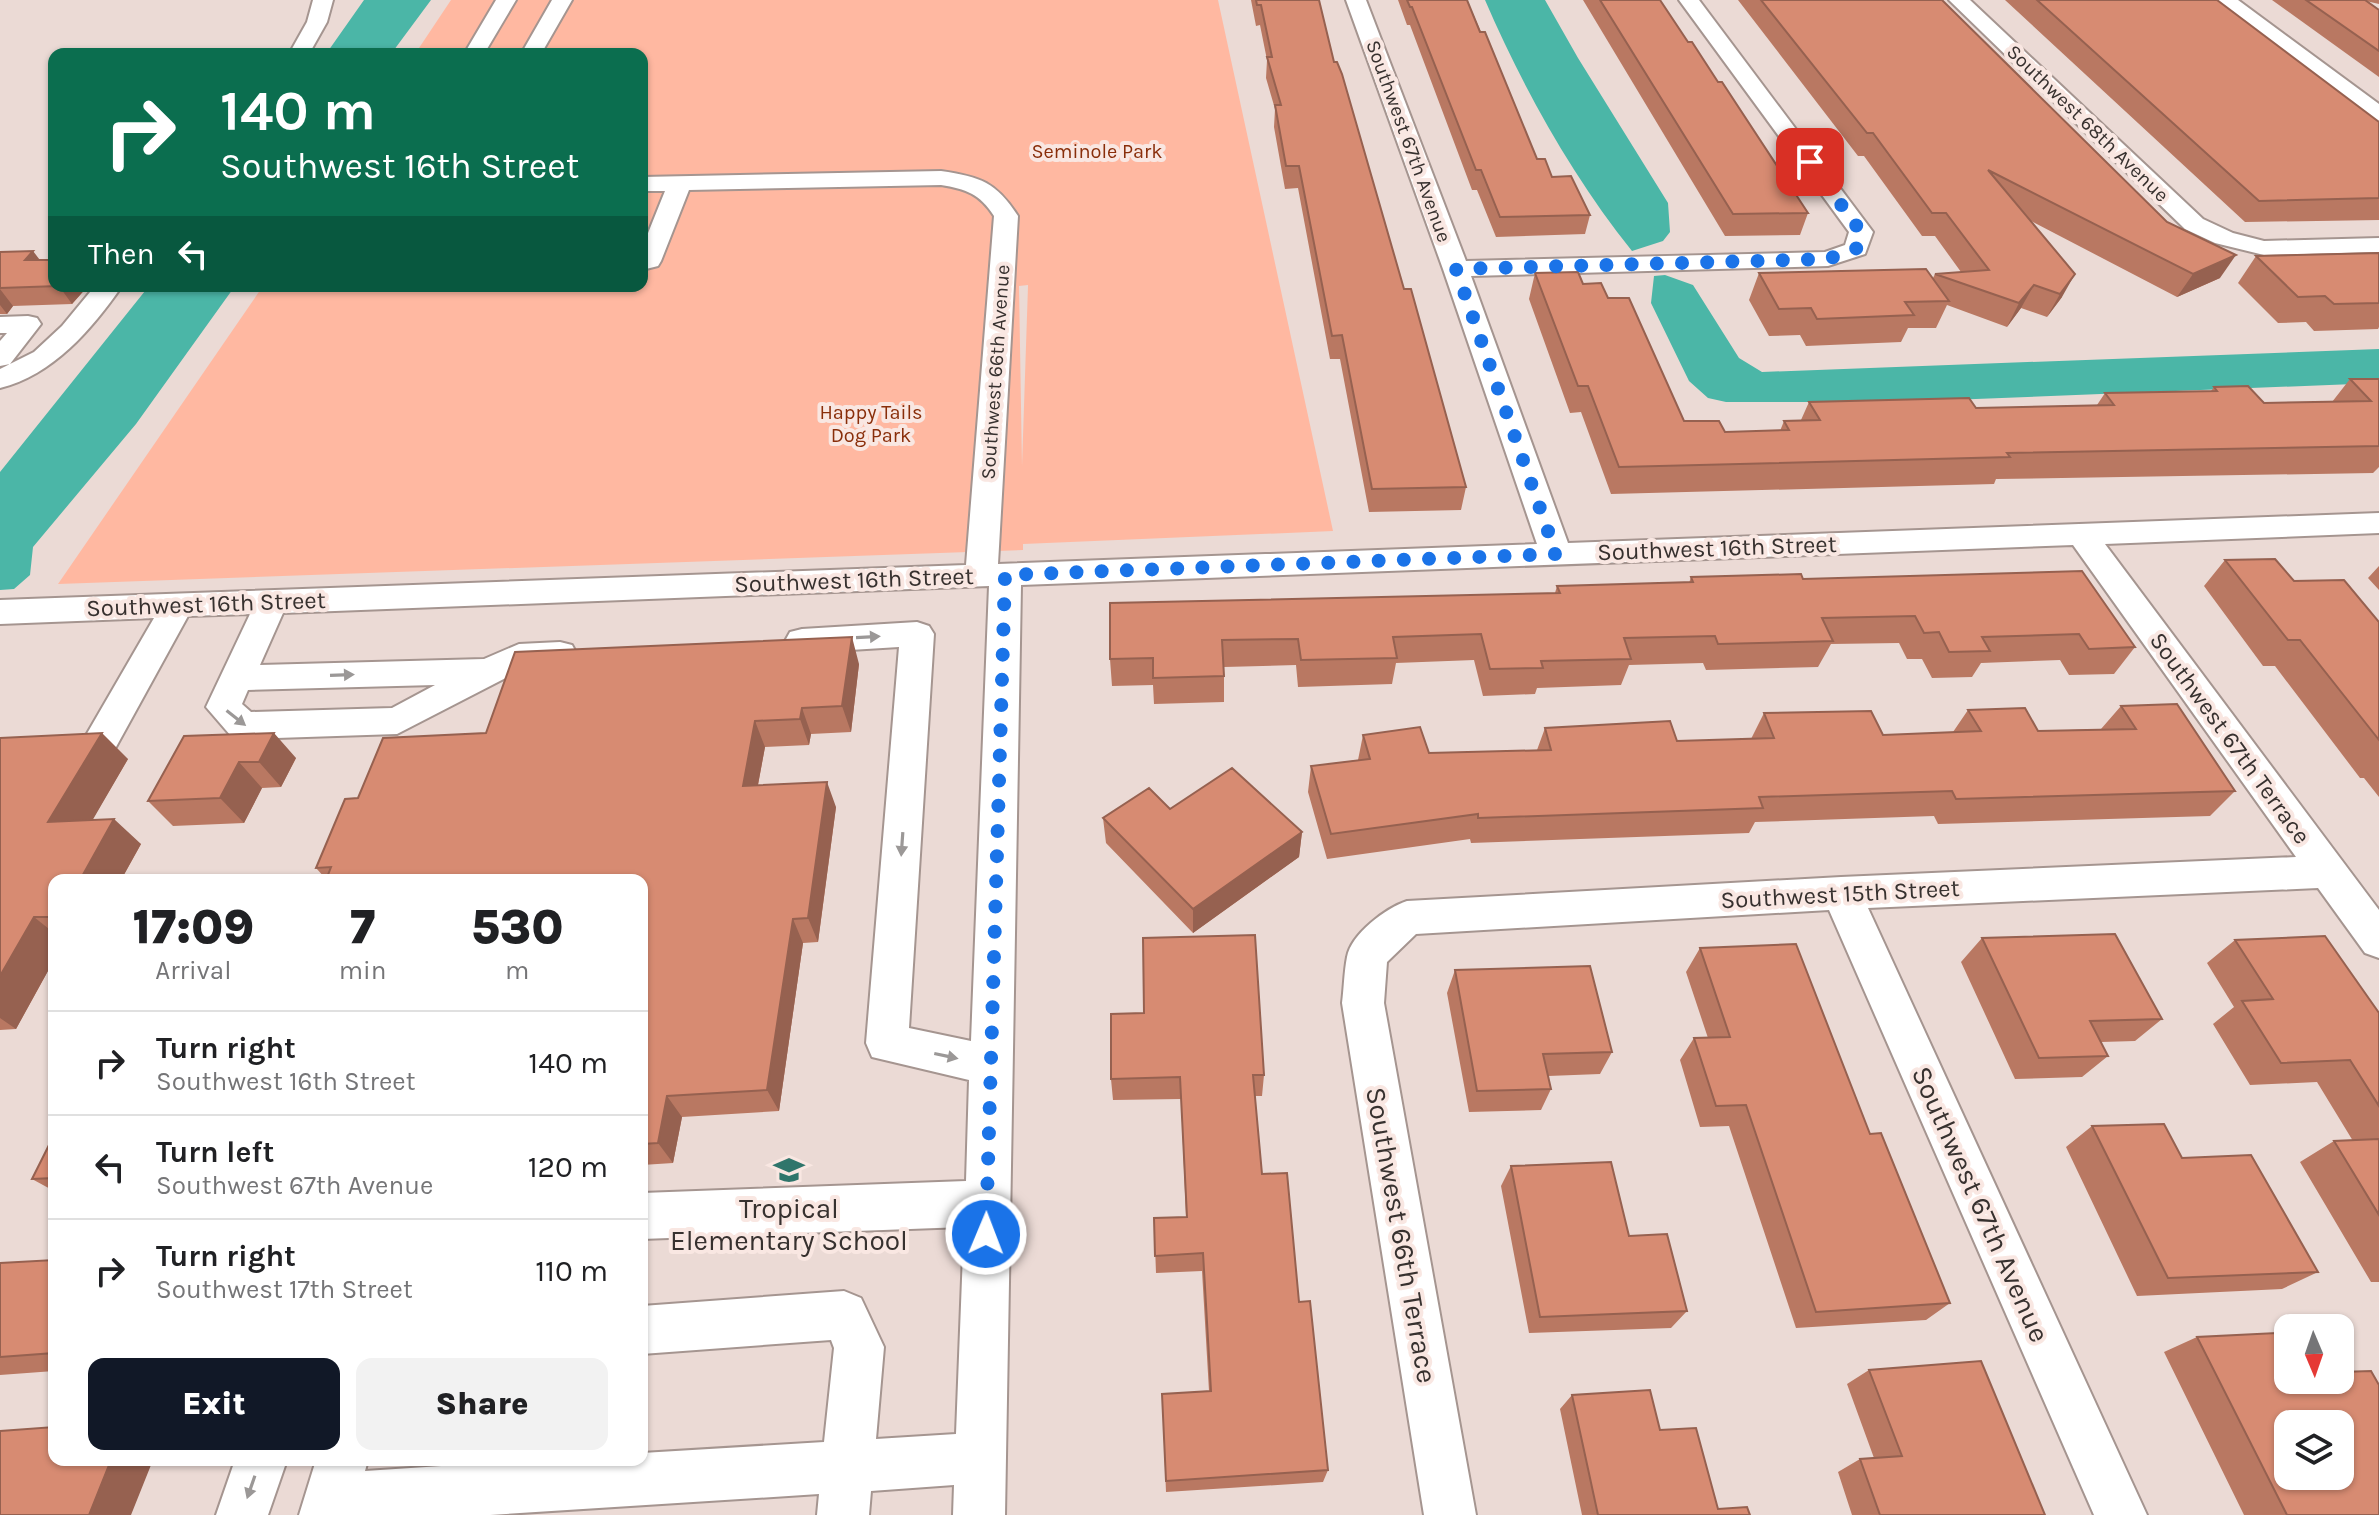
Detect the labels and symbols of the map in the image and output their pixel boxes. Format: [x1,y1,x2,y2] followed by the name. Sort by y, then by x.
[1361,37,1456,245] street label: Southwest 67th Avenue
[2002,40,2173,207] street label: Southwest 68th Avenue
[1776,128,1844,196] pin
[1031,140,1163,163] park label: Seminole Park
[977,264,1014,480] street label: Southwest 66th Avenue
[819,401,923,447] park label: Happy Tails Dog Park
[1597,530,1837,566] street label: Southwest 16th Street
[734,562,974,598] street label: Southwest 16th Street
[86,586,326,622] street label: Southwest 16th Street
[2144,627,2316,849] street label: Southwest 67th Terrace
[856,630,881,643] one-way arrow
[330,669,355,681] one-way arrow
[225,710,247,726] one-way arrow
[895,832,908,857] one-way arrow
[1720,874,1960,914] street label: Southwest 15th Street
[934,1050,959,1063] one-way arrow
[1905,1061,2056,1347] street label: Southwest 67th Avenue
[1359,1084,1444,1386] street label: Southwest 66th Terrace
[772,1153,806,1187] school or university icon: Tropical Elementary School
[670,1192,908,1257] place label: Tropical Elementary School
[944,1192,1028,1276] position arrow
[2274,1314,2354,1394] north arrow
[245,1476,257,1500] one-way arrow

